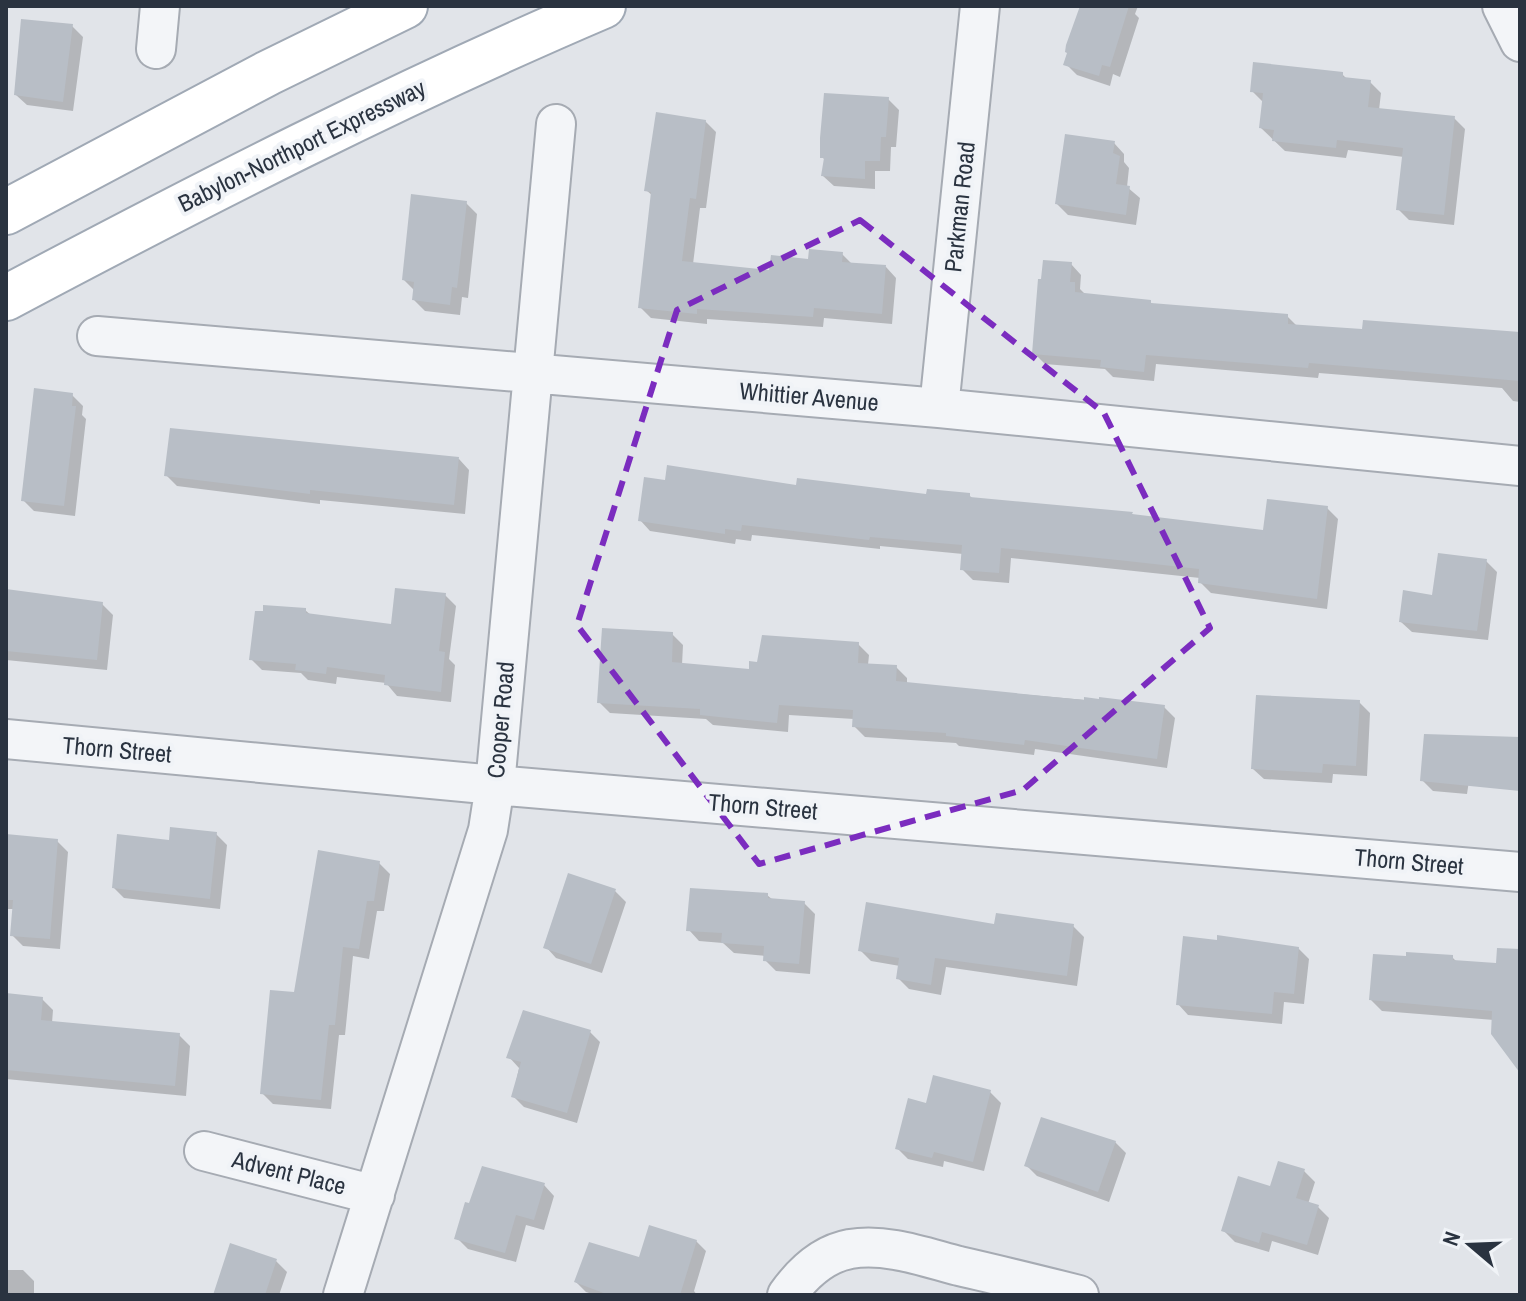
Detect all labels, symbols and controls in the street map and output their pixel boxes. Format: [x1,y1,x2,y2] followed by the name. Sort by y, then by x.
[173,71,431,219] street label: Babylon-Northport Expressway
[936,140,982,274] street label: Parkman Road
[738,374,880,418] street label: Whittier Avenue
[479,660,521,780] street label: Cooper Road
[61,728,173,770] street label: Thorn Street
[707,785,819,827] street label: Thorn Street
[1353,840,1465,882] street label: Thorn Street
[228,1142,349,1202] street label: Advent Place
[1430,1205,1510,1285] north arrow
[1435,1227,1467,1250] text: N

